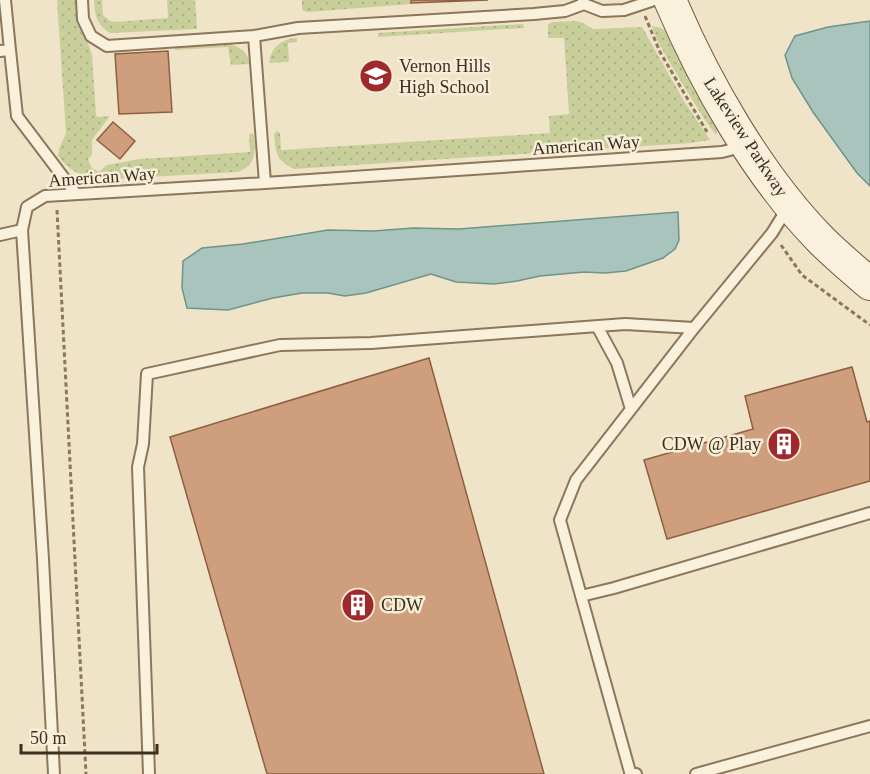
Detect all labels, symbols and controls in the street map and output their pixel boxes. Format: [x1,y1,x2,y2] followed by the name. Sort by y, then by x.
[399,56,491,97] place label: Vernon Hills High School
[358,58,394,94] school or university icon: Vernon Hills High School
[700,73,792,201] street label: Lakeview Parkway
[532,131,640,159] street label: American Way
[48,163,156,191] street label: American Way
[766,426,802,462] building icon: CDW @ Play
[662,434,761,454] place label: CDW @ Play
[340,587,376,623] building icon: CDW
[381,595,423,615] place label: CDW
[21,717,158,755] scale bar
[30,728,67,748] text: 50 m

